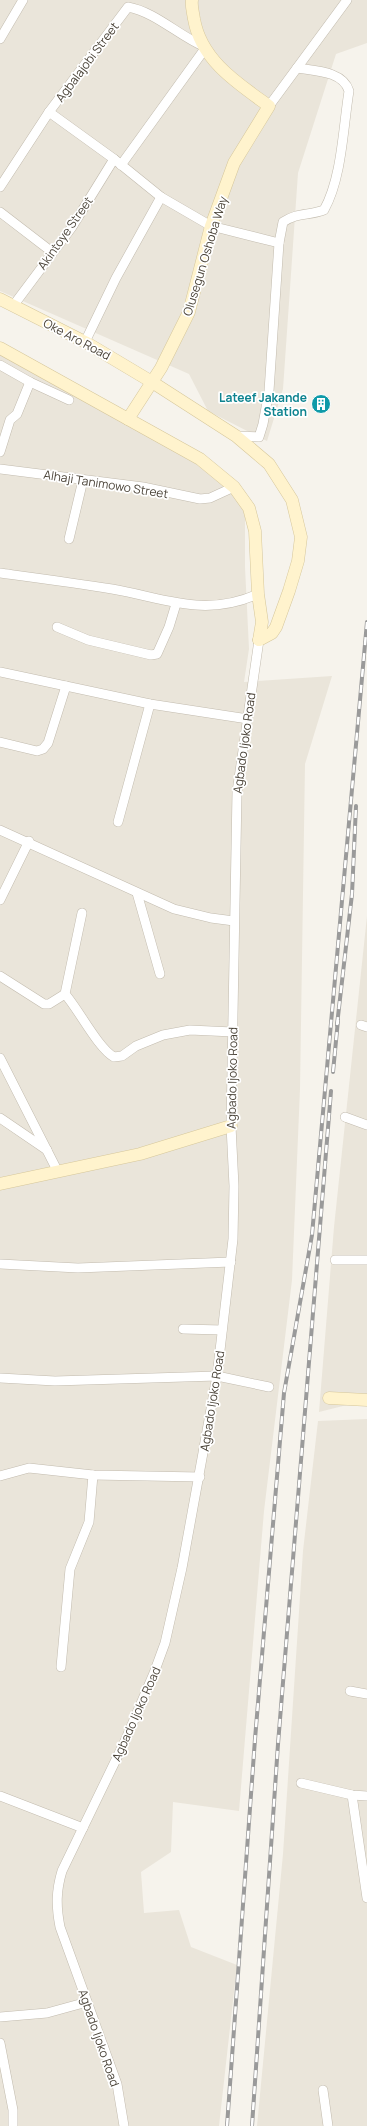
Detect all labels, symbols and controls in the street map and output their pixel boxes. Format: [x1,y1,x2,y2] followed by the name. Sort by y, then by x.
[51,19,123,105] street label: Agbalajobi Street
[33,193,97,273] street label: Akintoye Street
[179,193,232,318] street label: Olusegun Oshoba Way
[40,314,114,364] street label: Oke Aro Road
[219,389,307,420] place label: Lateef Jakande Station
[310,393,332,415] building icon: Lateef Jakande Station
[42,466,170,502] street label: Alhaji Tanimowo Street
[229,691,259,795] street label: Agbado Ijoko Road
[223,1027,241,1129] street label: Agbado Ijoko Road
[196,1349,228,1453] street label: Agbado Ijoko Road
[108,1664,164,1764] street label: Agbado Ijoko Road
[74,1987,124,2089] street label: Agbado Ijoko Road

